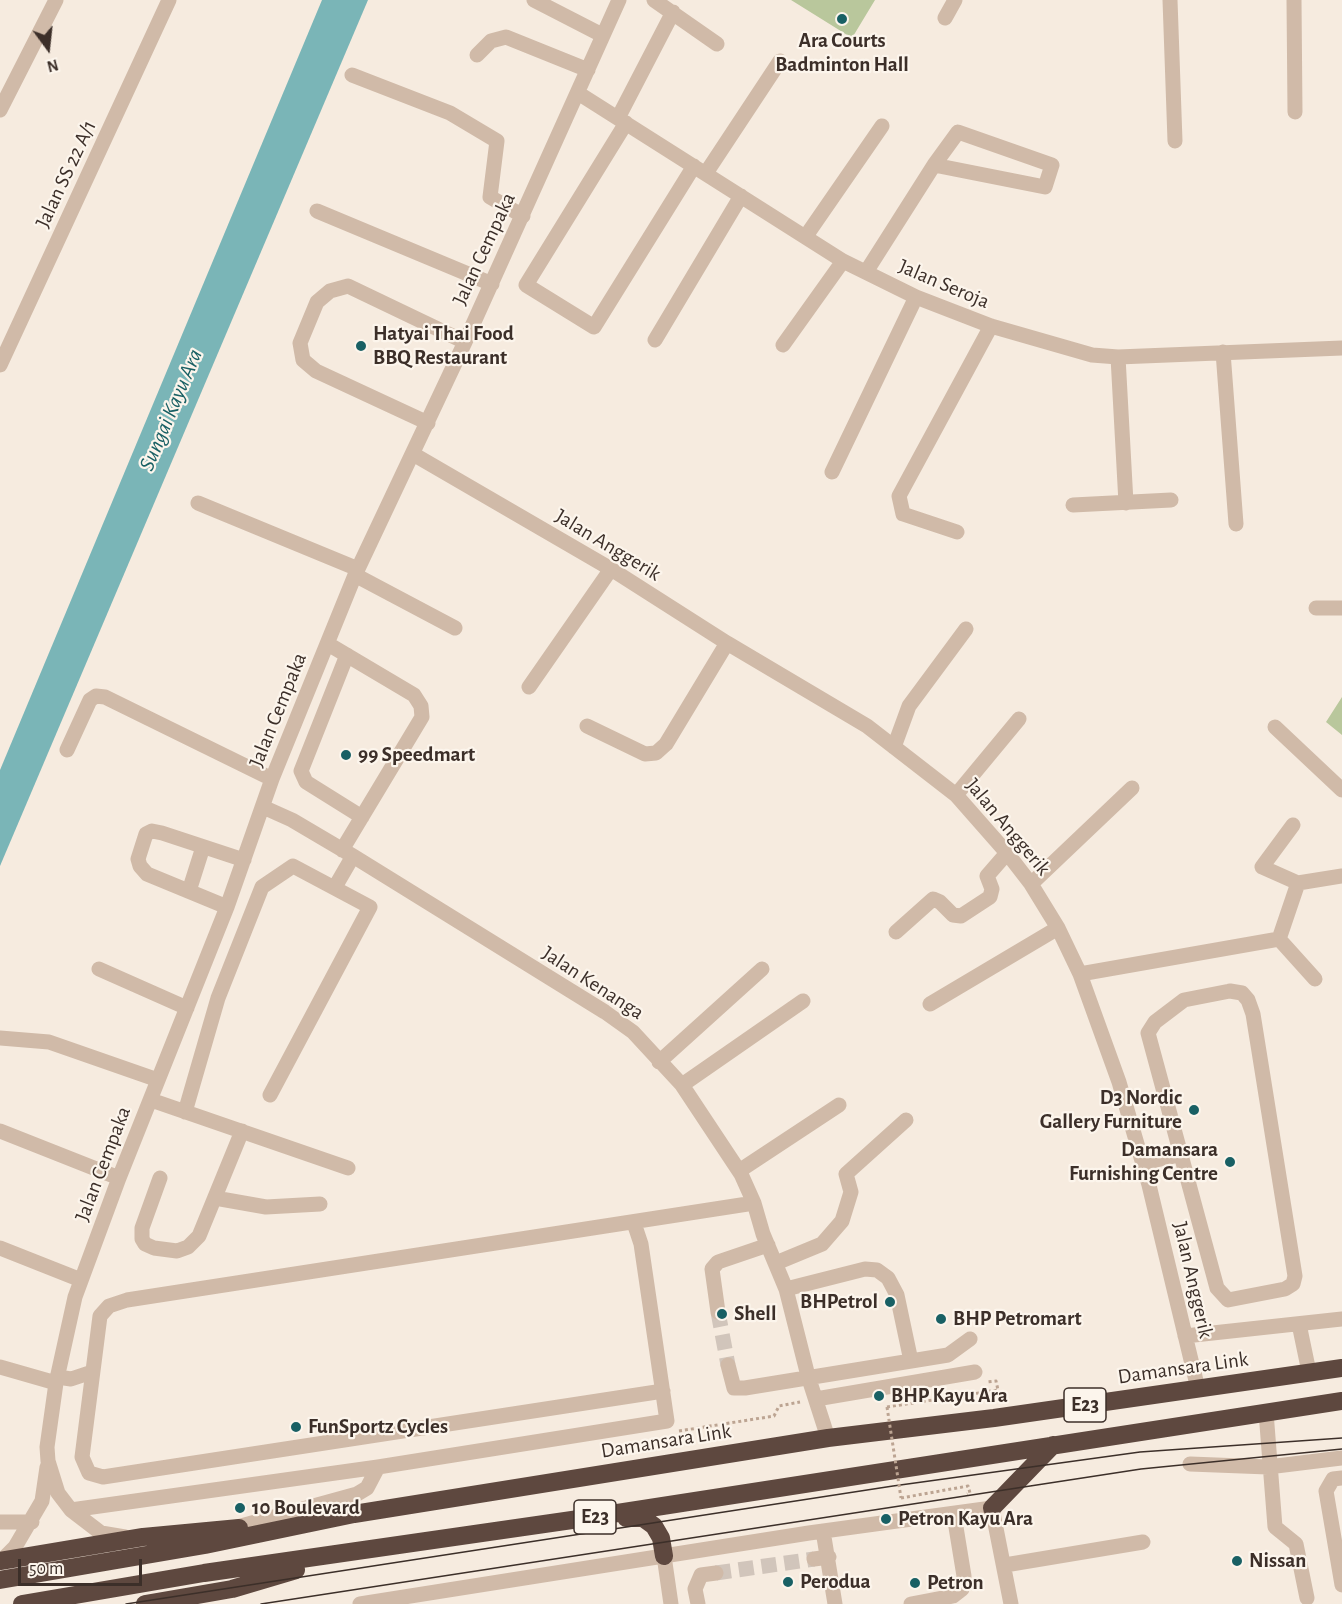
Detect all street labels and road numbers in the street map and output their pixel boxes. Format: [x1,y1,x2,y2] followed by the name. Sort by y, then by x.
[30,116,102,232] street label: Jalan SS 22 A/1
[447,189,521,309] street label: Jalan Cempaka
[895,254,993,314] street label: Jalan Seroja
[550,504,666,586] street label: Jalan Anggerik
[244,649,312,771] street label: Jalan Cempaka
[960,773,1056,881] street label: Jalan Anggerik
[537,941,649,1025] street label: Jalan Kenanga
[70,1103,136,1225] street label: Jalan Cempaka
[1167,1219,1219,1341] street label: Jalan Anggerik
[1116,1346,1250,1390] street label: Damansara Link
[1064,1388,1106,1422] road number: E23
[599,1418,733,1464] street label: Damansara Link
[574,1500,616,1534] road number: E23

